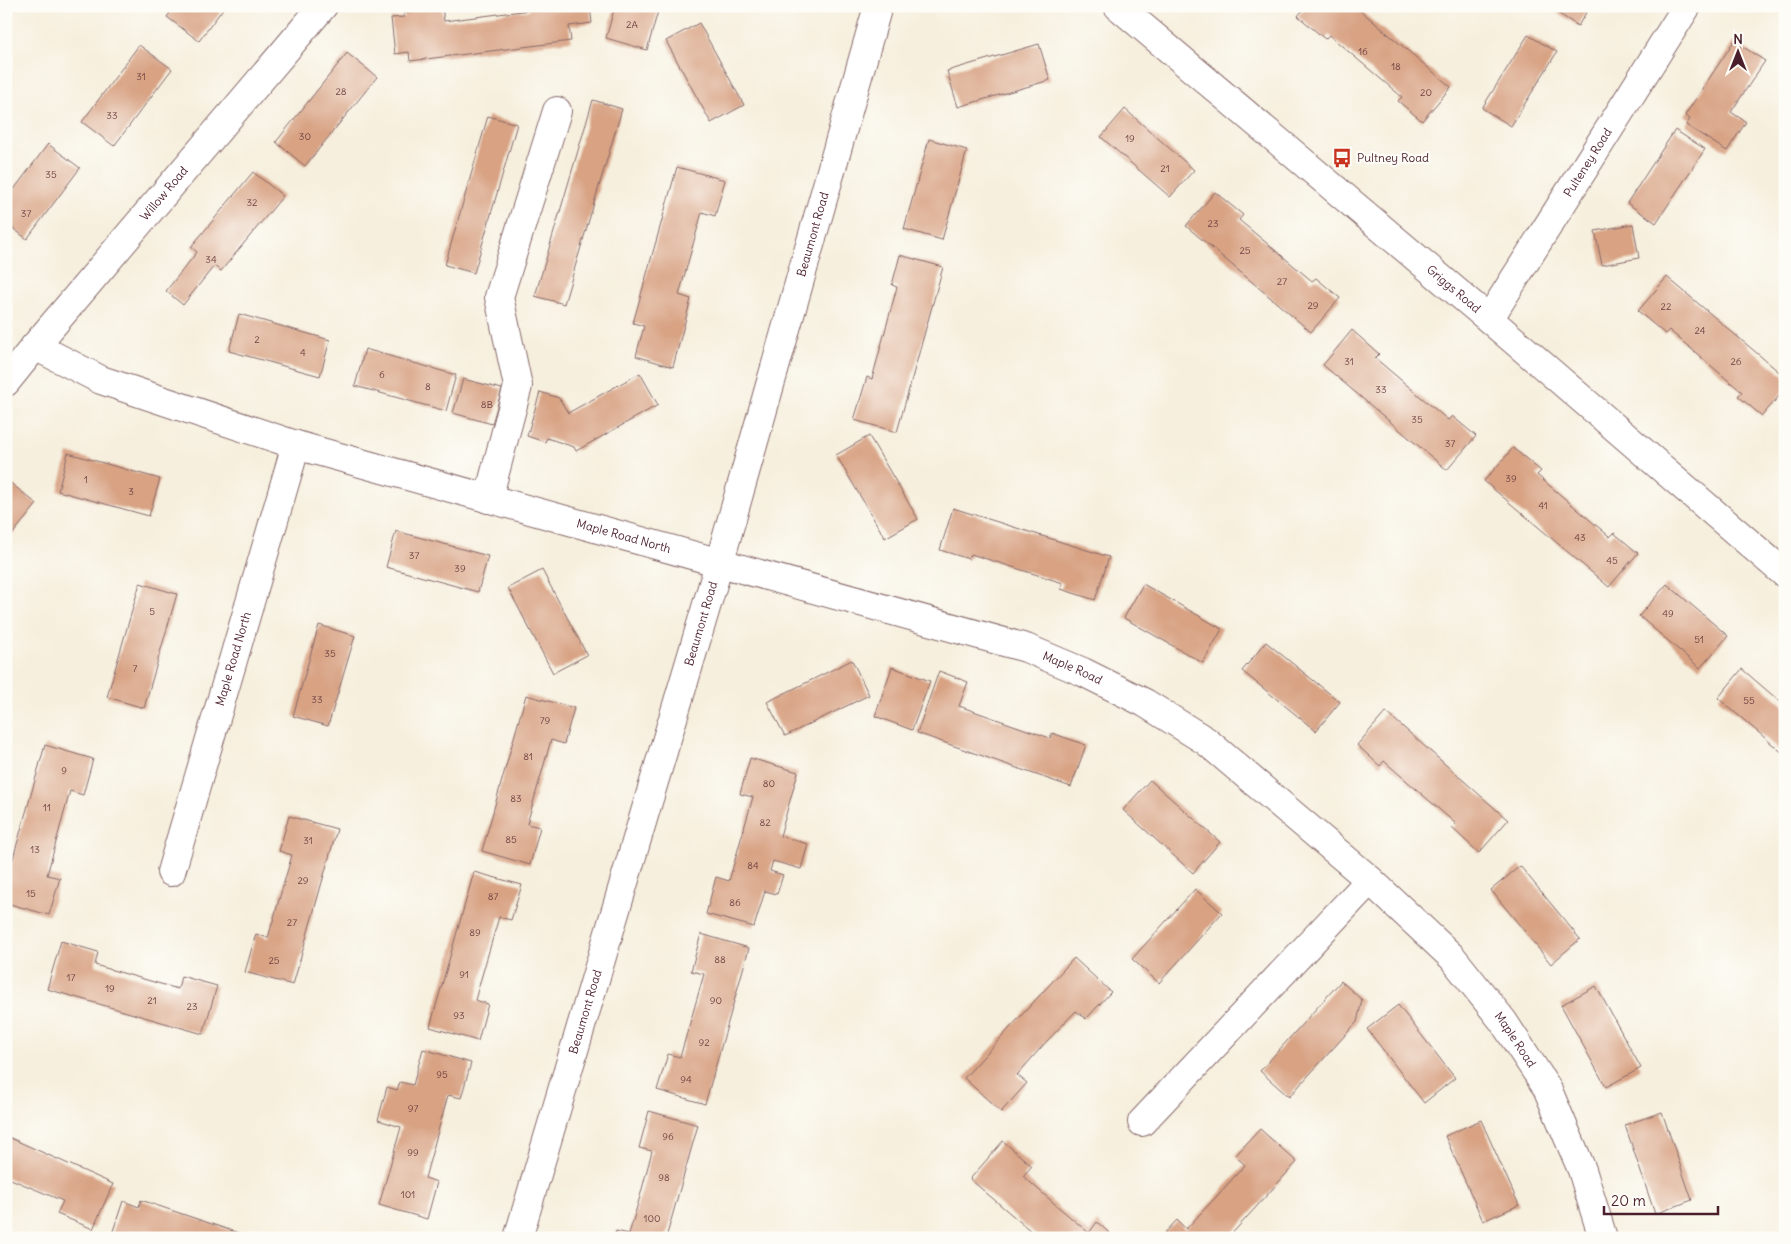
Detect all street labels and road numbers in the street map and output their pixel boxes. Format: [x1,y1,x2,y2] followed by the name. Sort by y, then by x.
[1560,125,1615,200] street label: Pulteney Road
[137,163,191,223] street label: Willow Road
[793,190,832,278] street label: Beaumont Road
[1424,262,1484,316] street label: Griggs Road
[575,515,673,556] street label: Maple Road North
[681,580,720,668] street label: Beaumont Road
[212,610,254,708] street label: Maple Road North
[1041,648,1105,687] street label: Maple Road
[565,968,605,1056] street label: Beaumont Road
[1492,1009,1539,1070] street label: Maple Road

